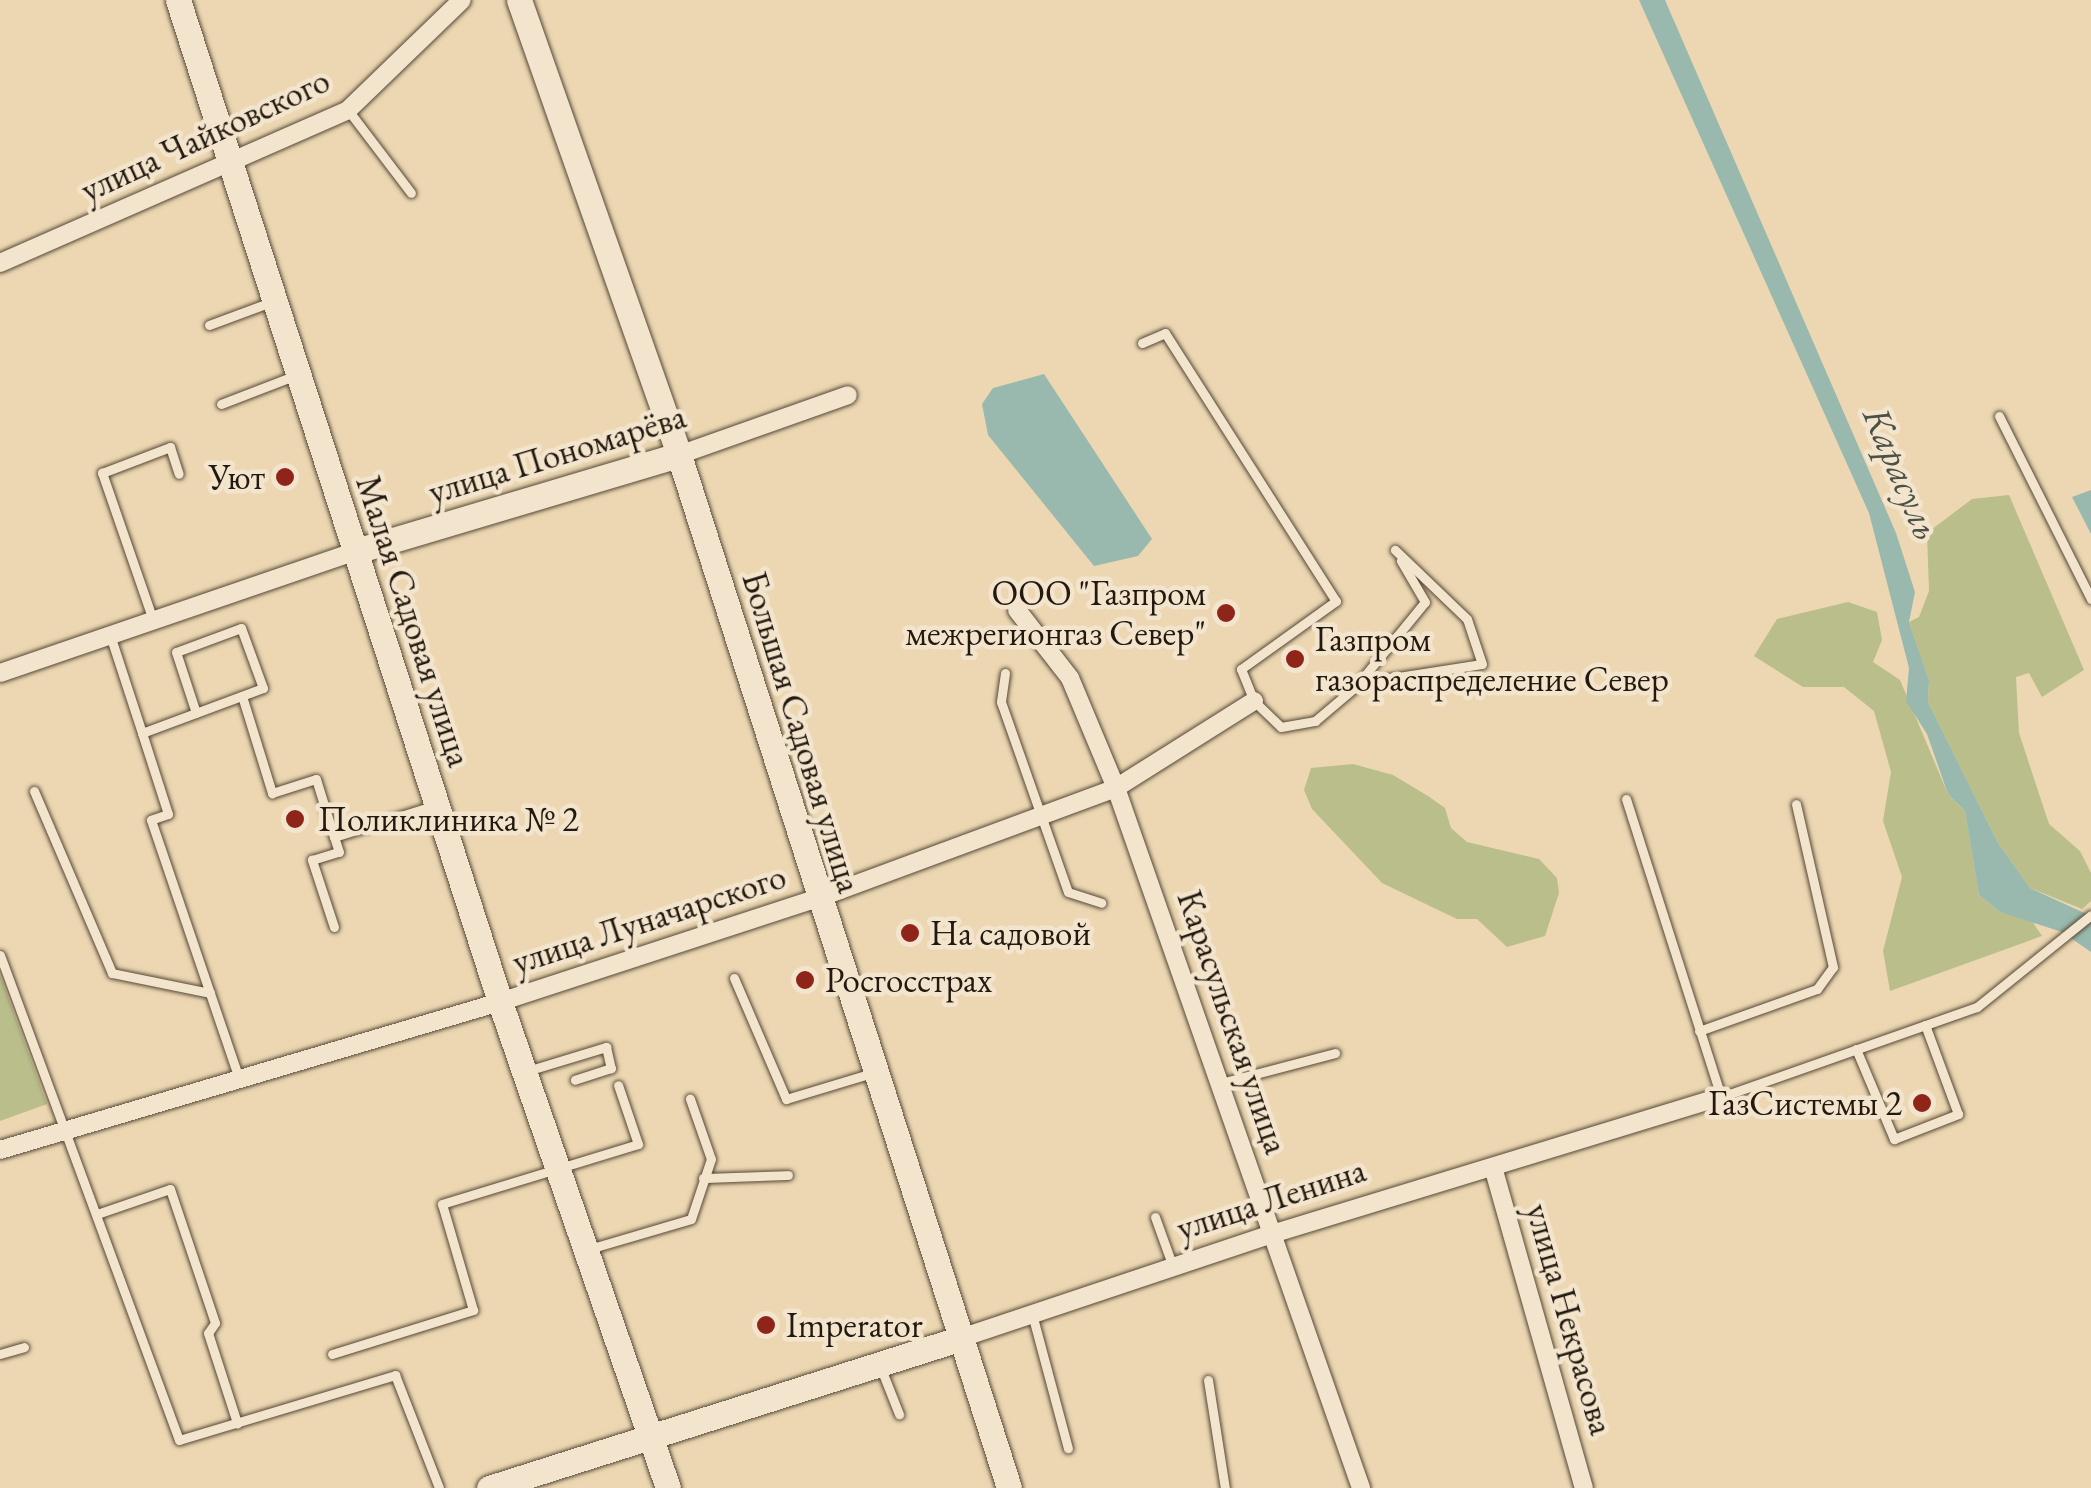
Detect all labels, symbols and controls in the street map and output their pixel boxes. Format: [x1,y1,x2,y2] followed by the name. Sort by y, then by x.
[74,59,336,211] street label: улица Чайковского
[423,395,691,513] street label: улица Пономарёва
[1854,399,1950,547] water label: Карасуль
[208,456,265,498] place label: Уют
[274,466,296,488] marker: Уют
[347,470,481,772] street label: Малая Садовая улица
[733,566,871,898] street label: Большая Садовая улица
[905,572,1206,654] place label: ООО "Газпром межрегионгаз Север"
[1215,602,1237,624] marker: ООО "Газпром межрегионгаз Север"
[1315,618,1669,700] place label: Газпром газораспределение Север
[1284,648,1306,670] marker: Газпром газораспределение Север
[318,798,579,840] place label: Поликлиника № 2
[282,806,308,832] marker: Поликлиника № 2
[507,855,791,983] street label: улица Луначарского
[1168,885,1298,1159] street label: Карасульская улица
[930,912,1091,954] place label: На садовой
[899,922,921,944] marker: На садовой
[825,959,992,1001] place label: Росгосстрах
[794,969,816,991] marker: Росгосстрах
[1708,1082,1902,1124] place label: ГазСистемы 2
[1911,1092,1933,1114] marker: ГазСистемы 2
[1171,1149,1371,1249] street label: улица Ленина
[1517,1199,1623,1439] street label: улица Некрасова
[786,1304,923,1346] place label: Imperator
[755,1314,777,1336] marker: Imperator

